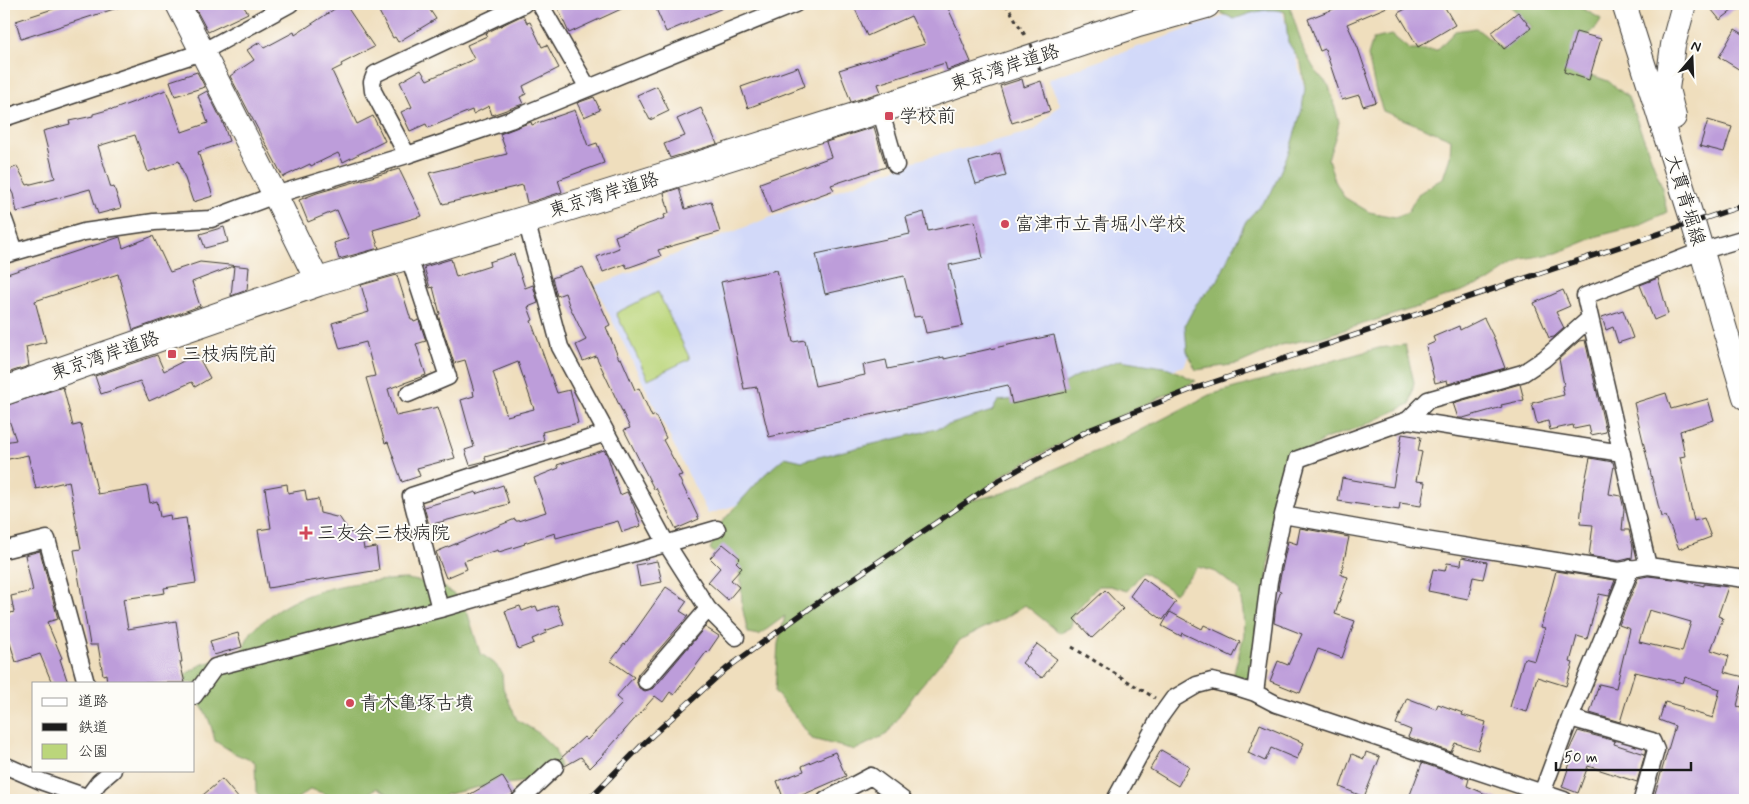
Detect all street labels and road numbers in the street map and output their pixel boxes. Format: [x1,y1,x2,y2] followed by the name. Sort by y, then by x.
[947,38,1063,98] street label: 東京湾岸道路
[1659,151,1711,249] street label: 大貫青堀線
[546,166,662,224] street label: 東京湾岸道路
[47,326,163,386] street label: 東京湾岸道路

